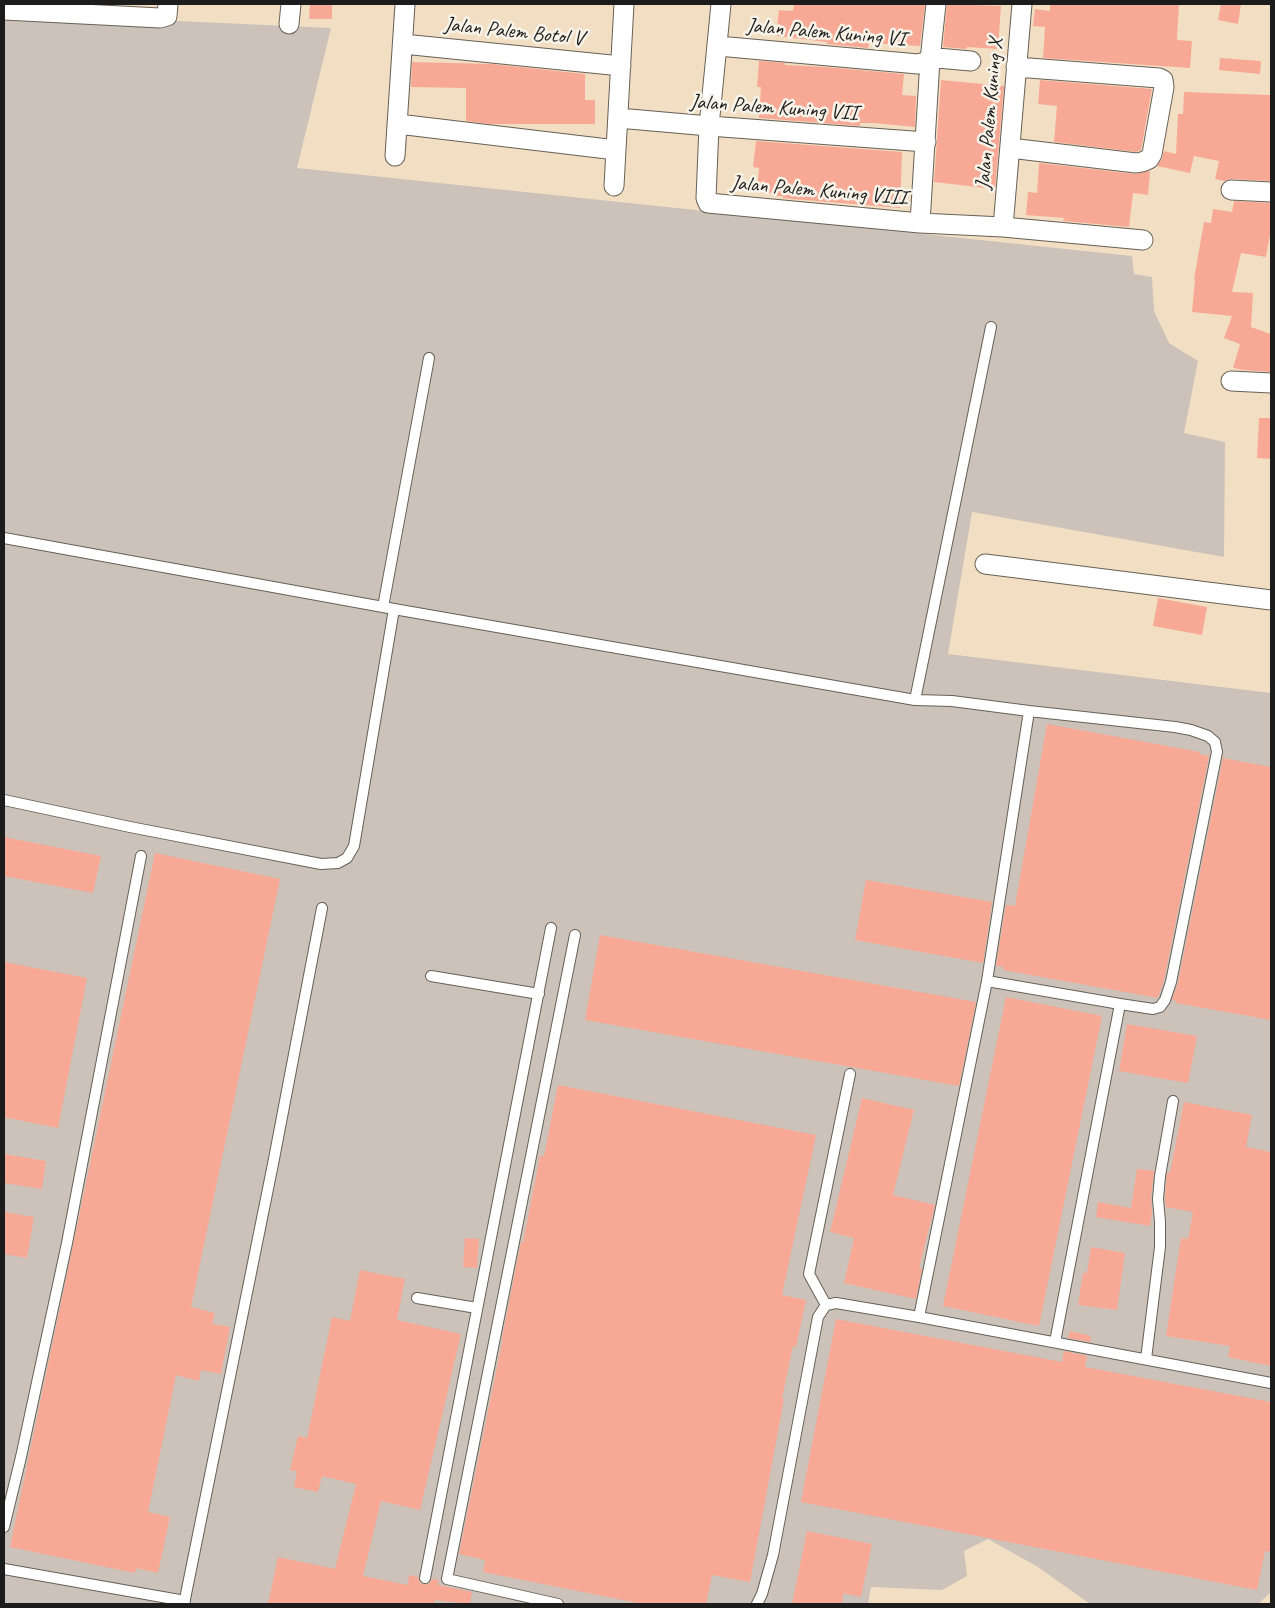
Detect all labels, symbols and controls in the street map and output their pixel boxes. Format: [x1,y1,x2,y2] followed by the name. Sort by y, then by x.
[443,12,585,52] street label: Jalan Palem Botol V
[746,14,906,52] street label: Jalan Palem Kuning VI
[971,37,1009,191] street label: Jalan Palem Kuning X
[689,90,859,126] street label: Jalan Palem Kuning VII
[730,171,908,211] street label: Jalan Palem Kuning VIII

